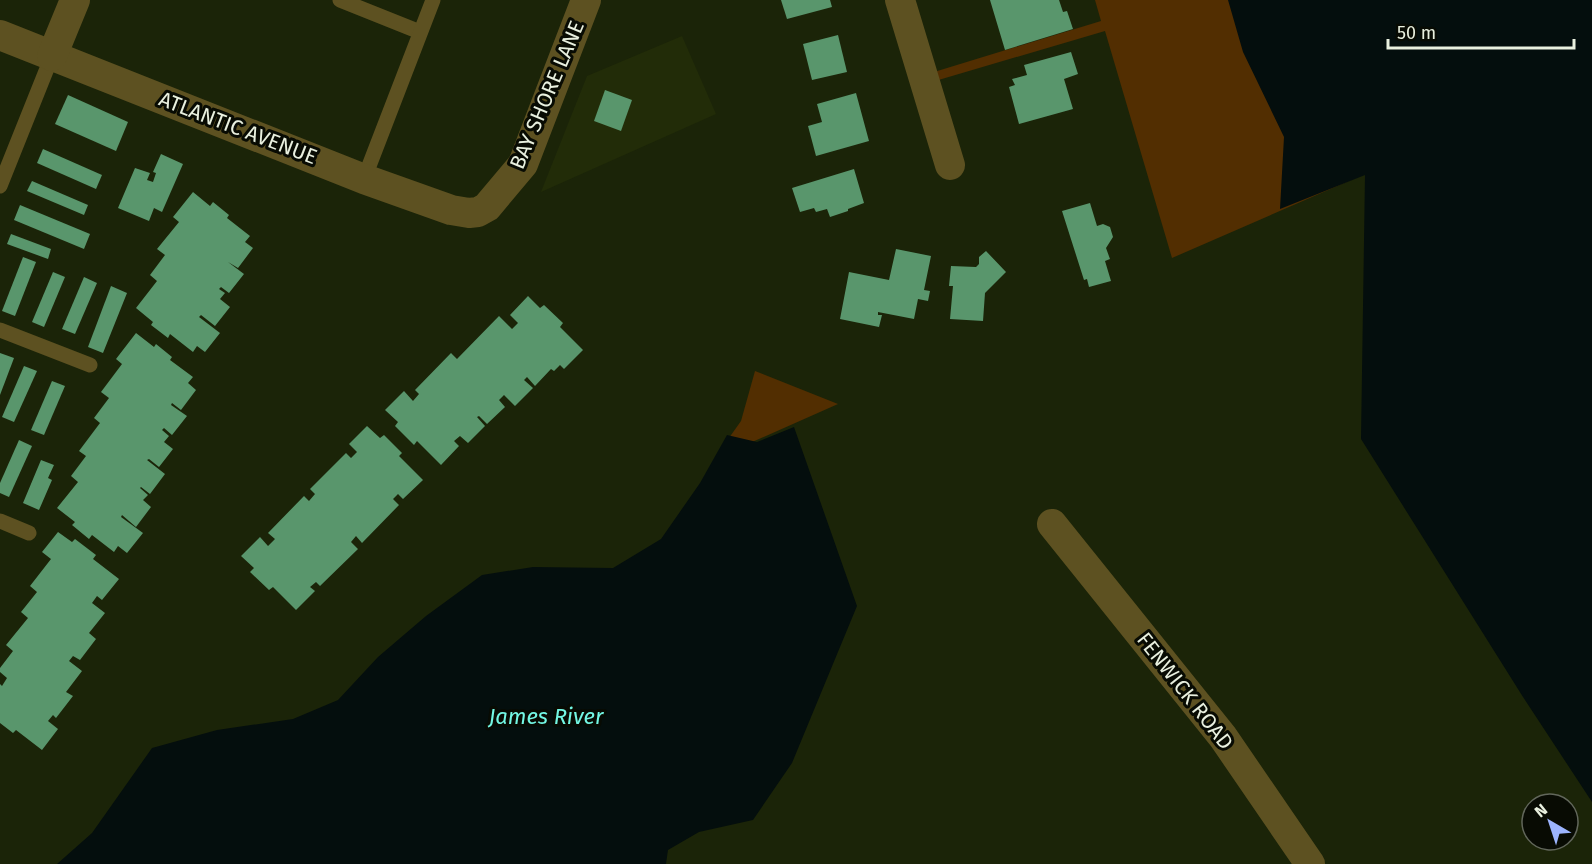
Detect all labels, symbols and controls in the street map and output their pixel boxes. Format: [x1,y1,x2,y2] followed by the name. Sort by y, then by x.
[1388,12,1574,50] scale bar
[504,17,590,173] street label: BAY SHORE LANE
[1397,22,1436,44] text: 50 m
[155,86,321,170] street label: ATLANTIC AVENUE
[1131,627,1239,755] street label: FENWICK ROAD
[488,703,604,730] water label: James River
[1520,792,1580,852] north arrow
[1531,800,1551,821] text: N

